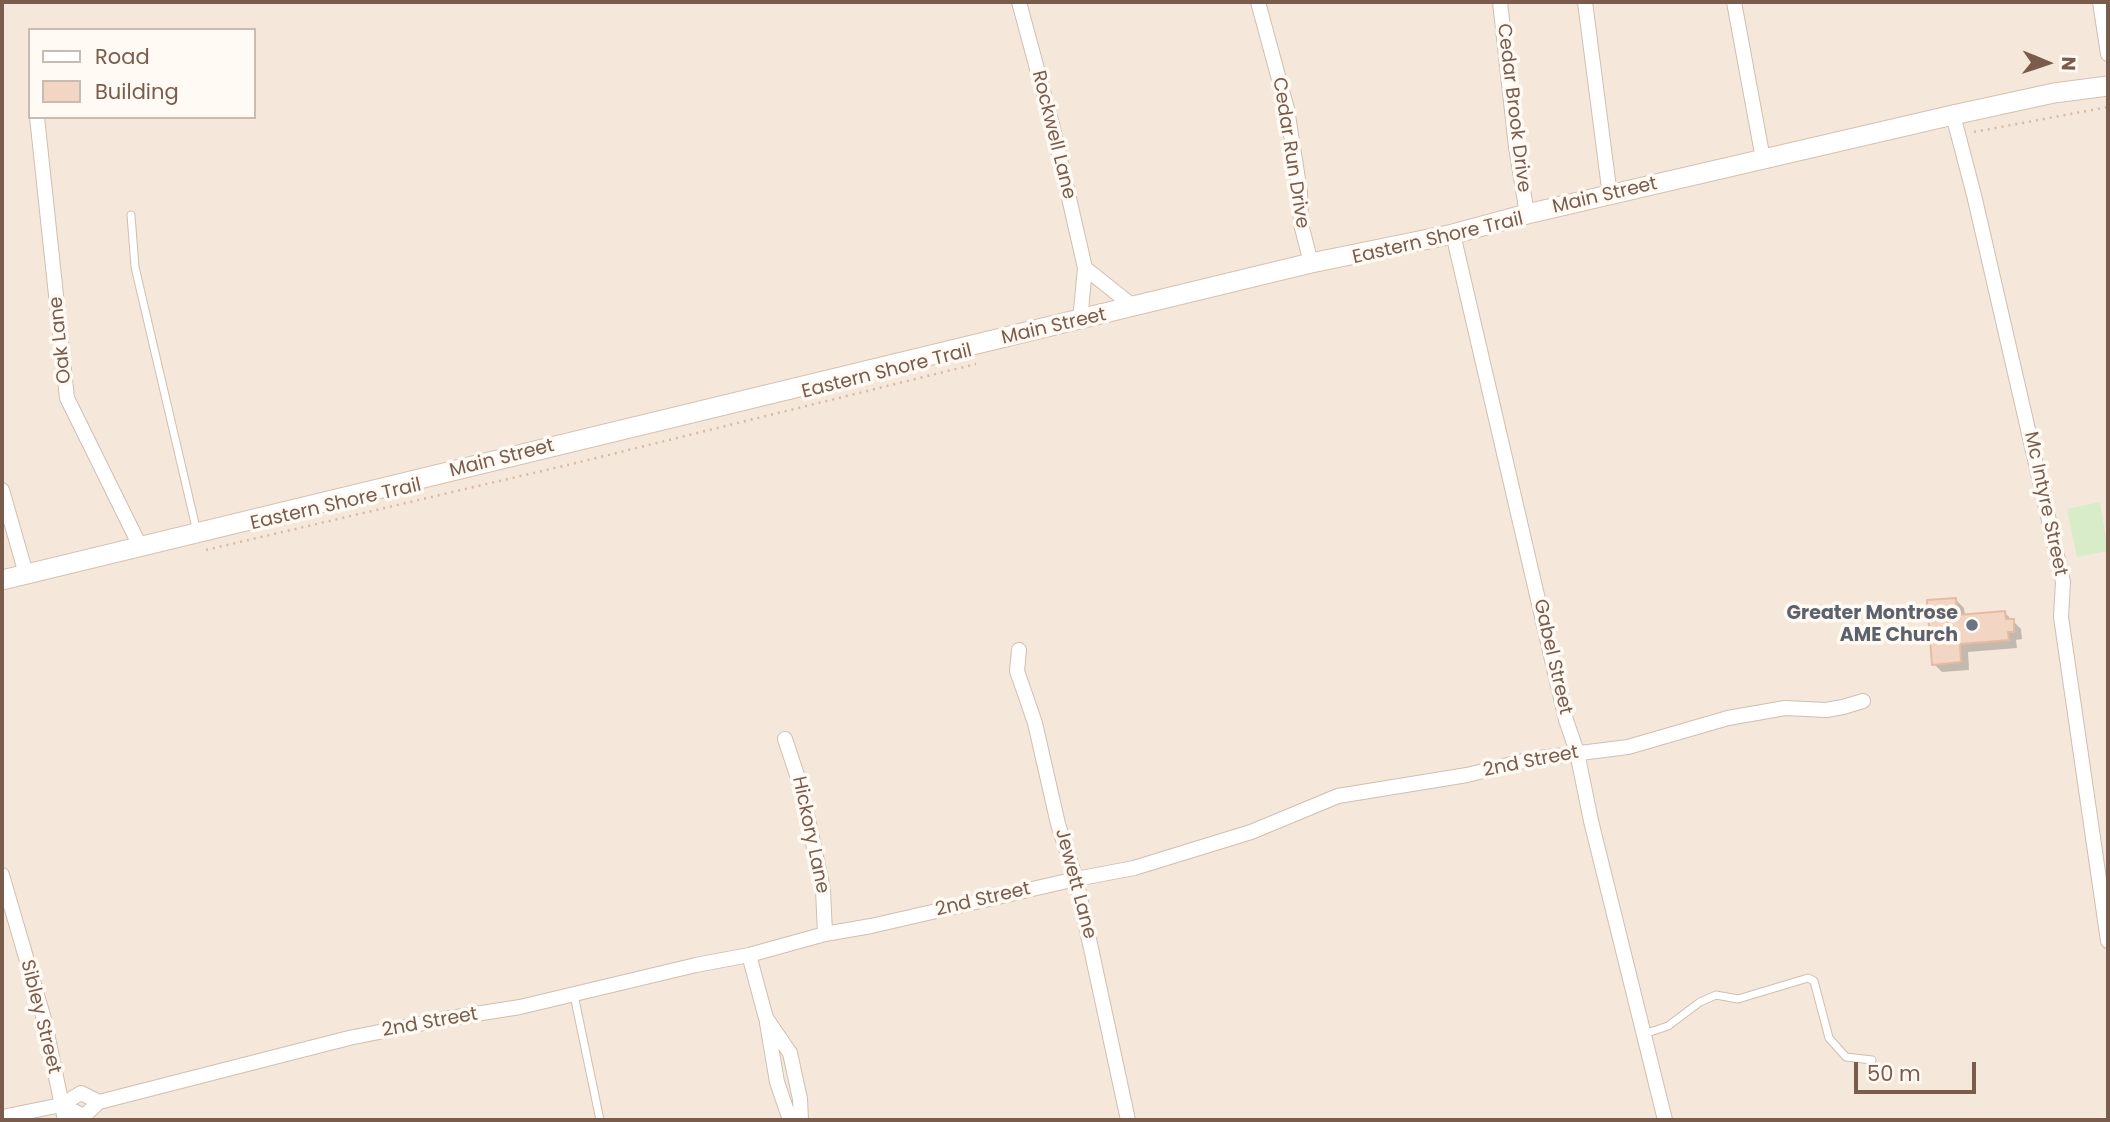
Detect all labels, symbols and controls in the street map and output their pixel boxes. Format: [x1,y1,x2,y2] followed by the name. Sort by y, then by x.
[1491,22,1535,194] street label: Cedar Brook Drive
[28,28,256,119] legend
[2012,28,2082,98] north arrow
[95,42,150,71] text: Road
[2055,56,2082,71] text: N
[1026,68,1080,202] street label: Rockwell Lane
[1267,76,1313,230] street label: Cedar Run Drive
[95,77,179,106] text: Building
[1550,173,1660,219] street label: Main Street
[1350,208,1526,270] street label: Eastern Shore Trail
[45,295,77,385] street label: Oak Lane
[999,304,1109,350] street label: Main Street
[800,340,974,404] street label: Eastern Shore Trail
[2019,430,2071,578] street label: Mc Intyre Street
[447,435,557,483] street label: Main Street
[248,474,424,536] street label: Eastern Shore Trail
[1528,597,1576,717] street label: Gabel Street
[1787,603,1958,647] place label: Greater Montrose AME Church
[1964,617,1980,633] marker: Greater Montrose AME Church
[1481,742,1581,782] street label: 2nd Street
[786,774,834,896] street label: Hickory Lane
[1049,826,1101,942] street label: Jewett Lane
[933,878,1033,922] street label: 2nd Street
[15,958,65,1076] street label: Sibley Street
[380,1003,480,1043] street label: 2nd Street
[1858,1048,1980,1092] scale bar
[1867,1059,1921,1088] text: 50 m

